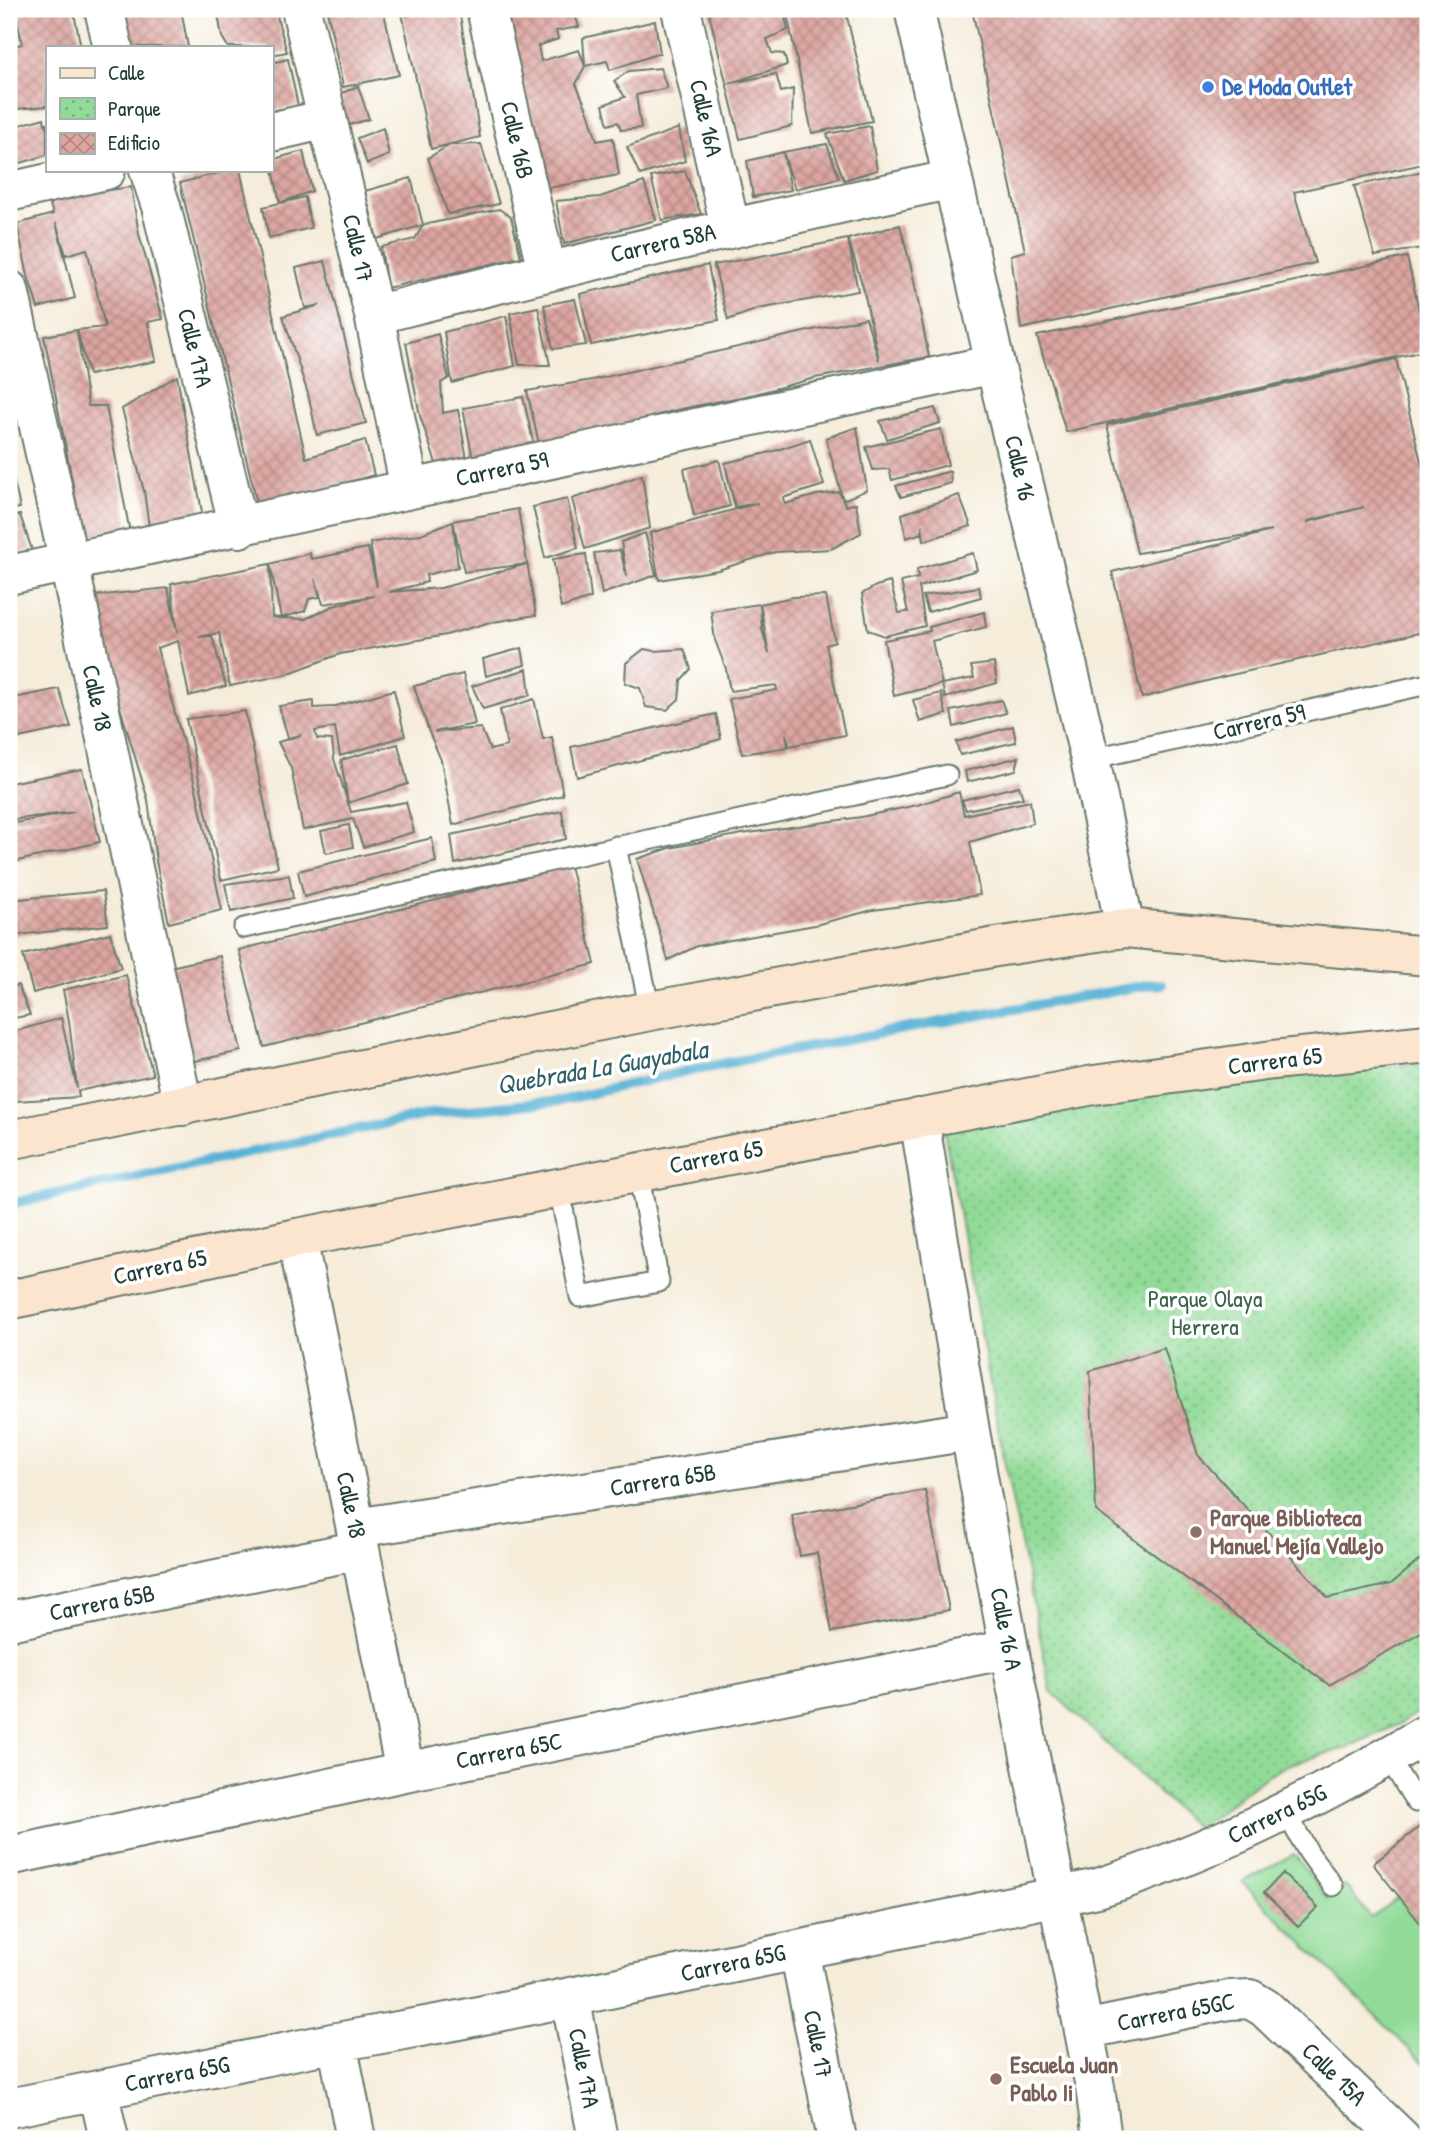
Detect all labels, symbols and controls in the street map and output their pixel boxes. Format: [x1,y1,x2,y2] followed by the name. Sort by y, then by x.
[46,46,273,172] legend
[108,58,145,87] text: Calle
[1222,70,1353,102] place label: De Moda Outlet
[683,76,731,160] street label: Calle 16A
[1200,79,1216,95] marker: De Moda Outlet
[108,94,161,123] text: Parque
[494,98,542,182] street label: Calle 16B
[108,128,160,157] text: Edificio
[336,211,382,285] street label: Calle 17
[607,214,719,270] street label: Carrera 58A
[171,305,221,391] street label: Calle 17A
[998,432,1044,504] street label: Calle 16
[453,443,551,493] street label: Carrera 59
[75,662,121,734] street label: Calle 18
[1210,695,1308,747] street label: Carrera 59
[494,1030,713,1103] water label: Quebrada La Guayabala
[1226,1038,1324,1082] street label: Carrera 65
[666,1131,765,1181] street label: Carrera 65
[110,1241,209,1291] street label: Carrera 65
[1148,1282,1262,1342] park label: Parque Olaya Herrera
[608,1455,718,1503] street label: Carrera 65B
[329,1469,375,1541] street label: Calle 18
[1210,1501,1384,1561] place label: Parque Biblioteca Manuel Mejía Vallejo
[1188,1524,1204,1540] marker: Parque Biblioteca Manuel Mejía Vallejo
[46,1576,157,1628] street label: Carrera 65B
[983,1585,1031,1673] street label: Calle 16 A
[453,1724,565,1776] street label: Carrera 65C
[1222,1775,1332,1851] street label: Carrera 65G
[678,1935,788,1989] street label: Carrera 65G
[1114,1984,1237,2038] street label: Carrera 65GC
[797,2007,841,2081] street label: Calle 17
[562,2025,608,2111] street label: Calle 17A
[1295,2034,1374,2112] street label: Calle 15A
[122,2047,232,2099] street label: Carrera 65G
[1010,2048,1119,2108] place label: Escuela Juan Pablo Ii
[988,2071,1004,2087] marker: Escuela Juan Pablo Ii

